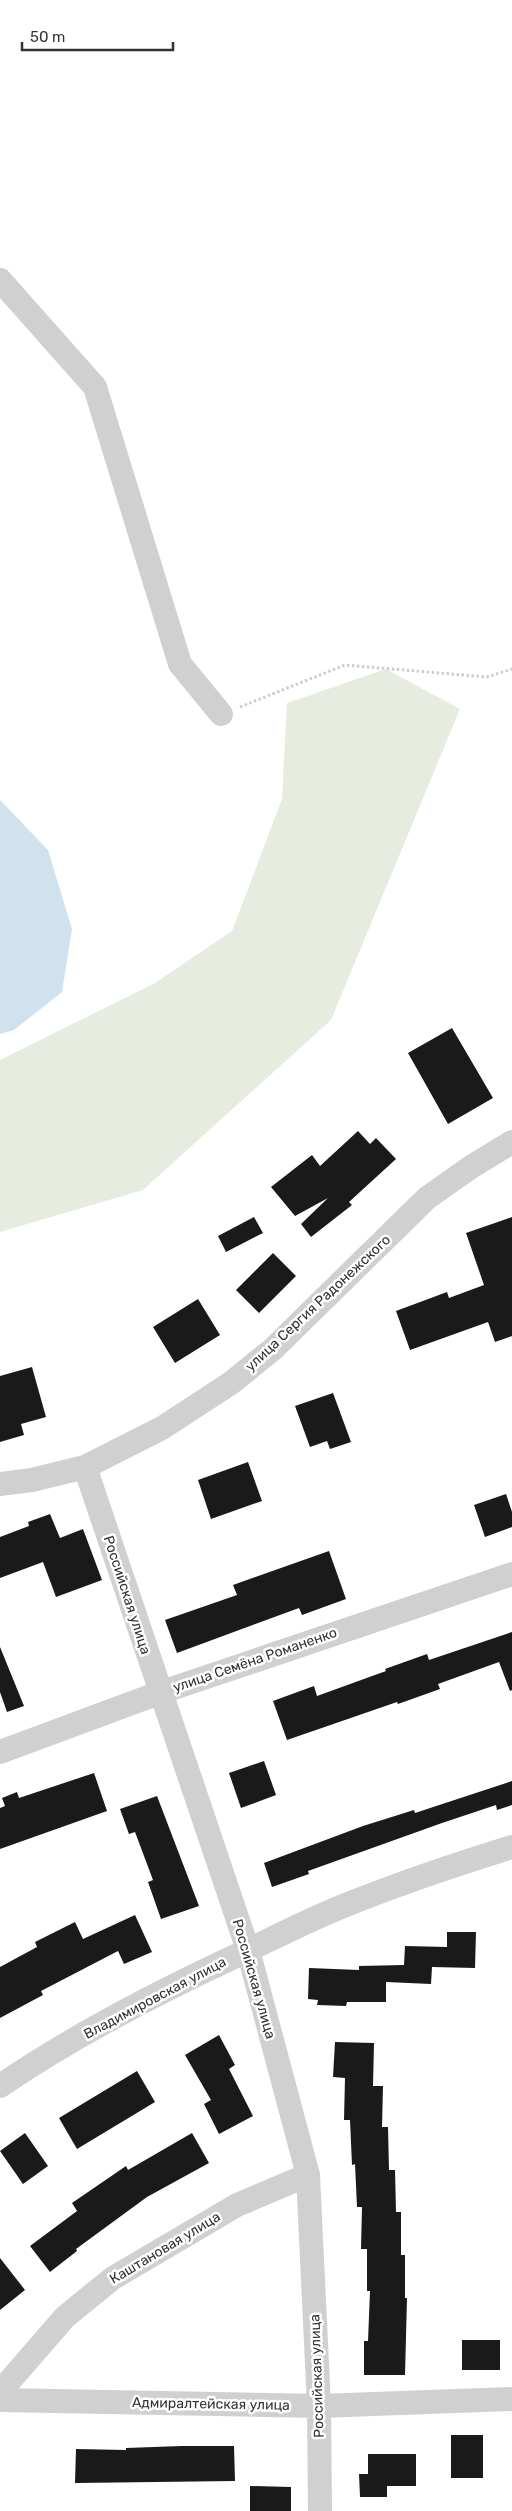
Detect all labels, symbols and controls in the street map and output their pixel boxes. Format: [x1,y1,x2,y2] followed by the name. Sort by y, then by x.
[22,20,174,52] scale bar
[30,28,65,46] text: 50 m
[242,1231,394,1375] street label: улица Сергия Радонежского
[100,1533,154,1657] street label: Российская улица
[171,1624,339,1696] street label: улица Семёна Романенко
[229,1917,279,2041] street label: Российская улица
[81,1953,229,2043] street label: Владимировская улица
[107,2208,223,2288] street label: Каштановая улица
[306,2314,328,2438] street label: Российская улица
[132,2394,290,2414] street label: Адмиралтейская улица

